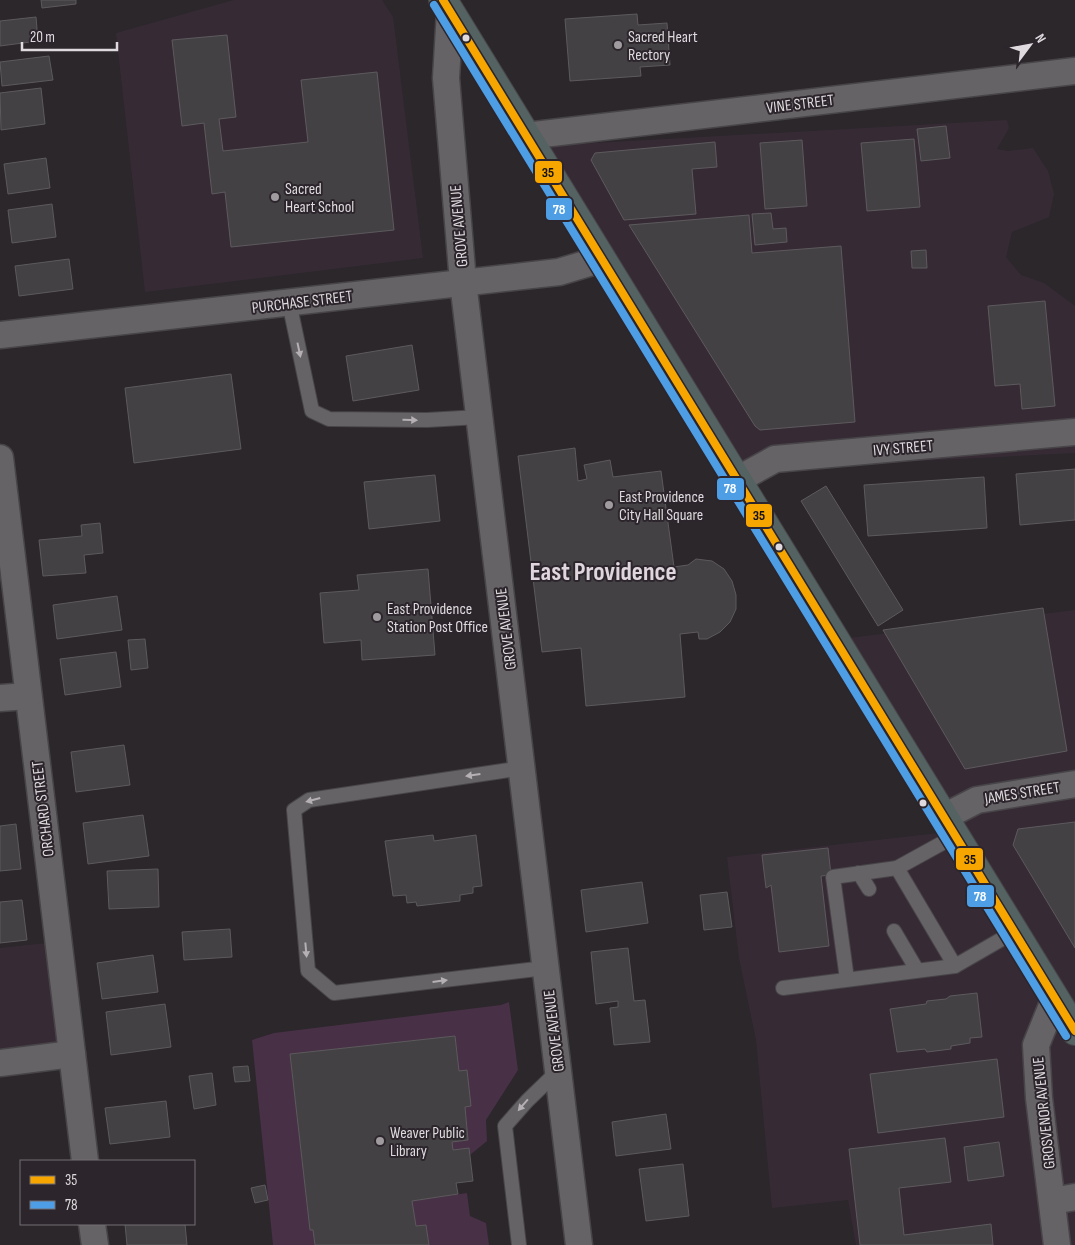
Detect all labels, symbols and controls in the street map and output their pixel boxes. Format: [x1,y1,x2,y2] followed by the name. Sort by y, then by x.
[22,20,118,52] scale bar
[1005,20,1055,70] north arrow
[30,28,55,47] text: 20 m
[628,28,698,65] place label: Sacred Heart Rectory
[1031,31,1050,46] text: N
[461,33,471,43] unlabelled marker
[612,39,624,51] marker: Sacred Heart Rectory
[765,91,836,118] street label: VINE STREET
[534,160,563,184] line badge: 35
[542,164,554,181] text: 35
[285,180,354,217] place label: Sacred Heart School
[446,184,473,268] street label: GROVE AVENUE
[269,191,281,203] marker: Sacred Heart School
[545,197,573,221] line badge: 78
[553,201,566,218] text: 78
[251,287,354,318] street label: PURCHASE STREET
[295,342,303,358] one-way arrow
[402,416,418,424] one-way arrow
[872,436,934,461] street label: IVY STREET
[716,477,745,501] line badge: 78
[724,480,737,497] text: 78
[619,488,704,525] place label: East Providence City Hall Square
[603,499,615,511] marker: East Providence City Hall Square
[745,503,773,528] line badge: 35
[753,507,765,524] text: 35
[774,542,784,552] unlabelled marker
[530,557,677,588] district label: East Providence
[492,587,521,671] street label: GROVE AVENUE
[387,600,488,637] place label: East Providence Station Post Office
[371,611,383,623] marker: East Providence Station Post Office
[28,760,59,858] street label: ORCHARD STREET
[465,772,481,780] one-way arrow
[982,778,1062,809] street label: JAMES STREET
[305,796,321,804] one-way arrow
[918,798,928,808] unlabelled marker
[955,847,984,871] line badge: 35
[964,851,976,868] text: 35
[966,884,995,908] line badge: 78
[974,888,987,905] text: 78
[303,942,311,958] one-way arrow
[432,977,448,985] one-way arrow
[540,989,569,1073] street label: GROVE AVENUE
[1029,1056,1060,1170] street label: GROSVENOR AVENUE
[518,1099,529,1111] one-way arrow
[390,1124,465,1161] place label: Weaver Public Library
[374,1135,386,1147] marker: Weaver Public Library
[20,1160,195,1225] legend
[65,1171,77,1190] text: 35
[65,1196,78,1215] text: 78

